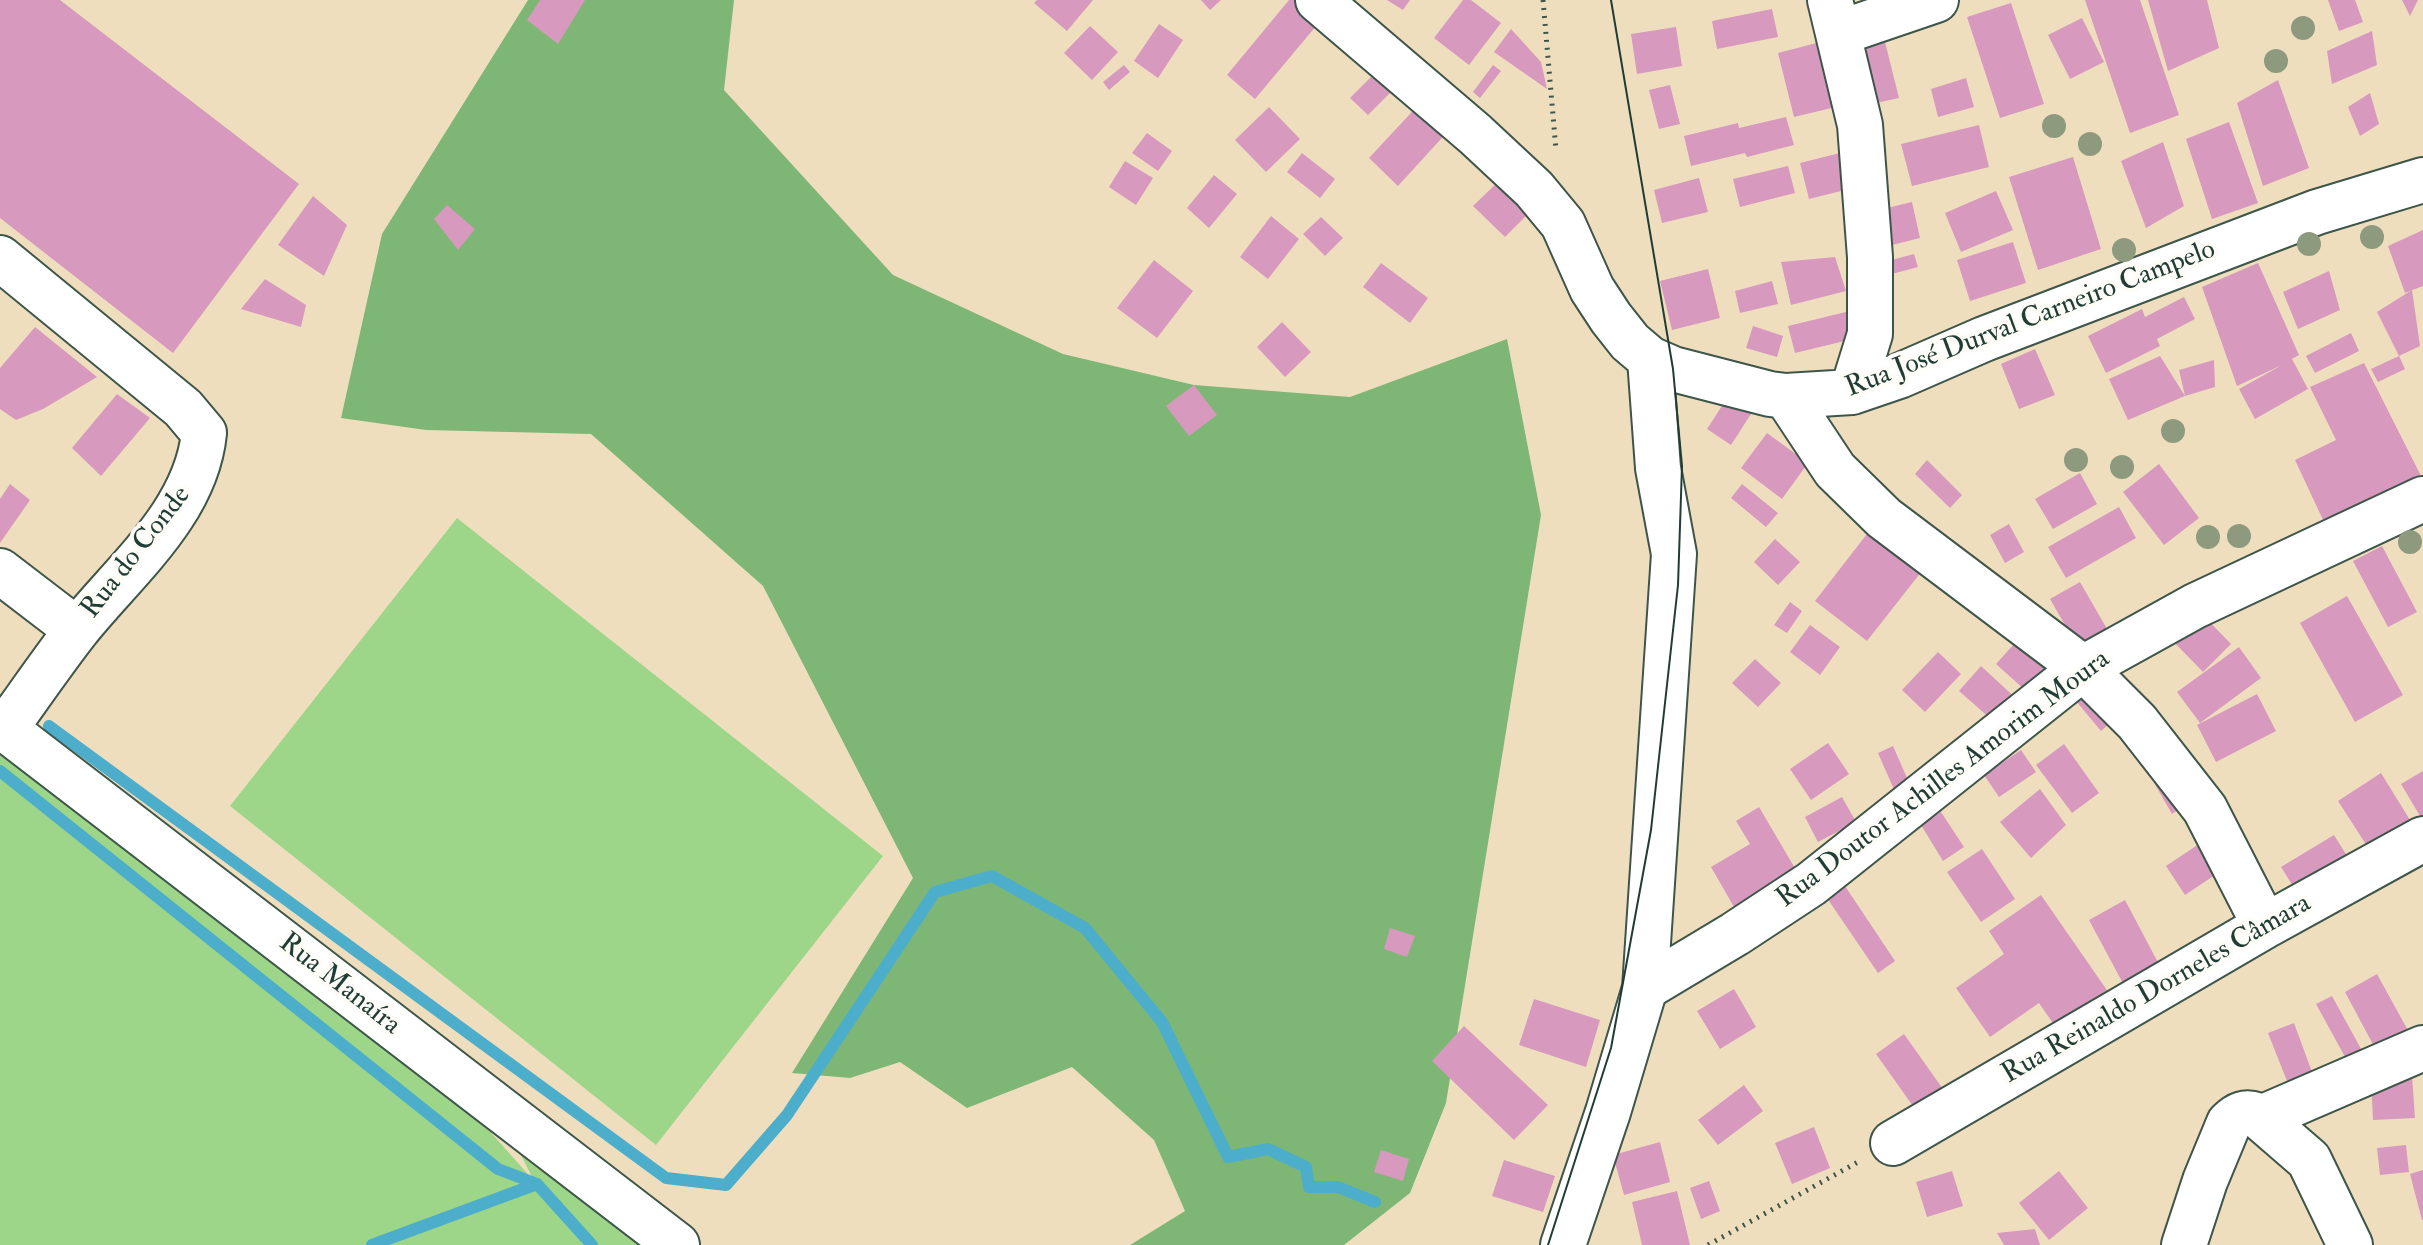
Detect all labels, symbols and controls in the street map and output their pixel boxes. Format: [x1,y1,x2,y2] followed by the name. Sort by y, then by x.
[1841,234,2221,406] street label: Rua José Durval Carneiro Campelo
[75,480,199,626] street label: Rua do Conde
[1771,644,2117,916] street label: Rua Doutor Achilles Amorim Moura
[1997,888,2317,1092] street label: Rua Reinaldo Dorneles Câmara
[271,927,407,1043] street label: Rua Manaíra

